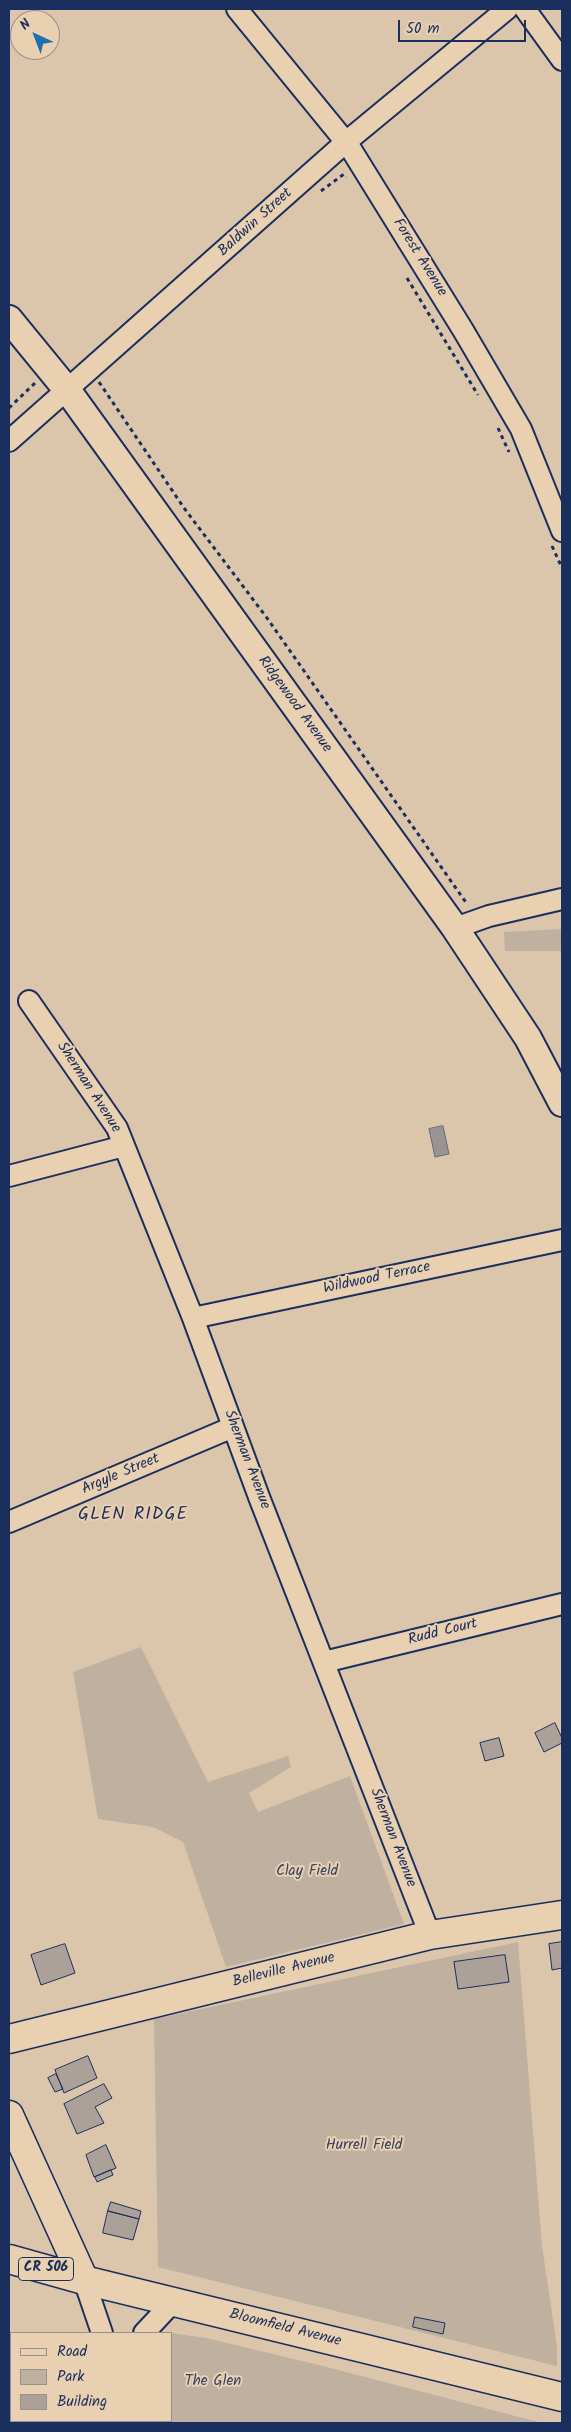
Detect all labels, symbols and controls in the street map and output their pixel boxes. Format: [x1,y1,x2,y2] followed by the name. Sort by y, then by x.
[10,10,60,60] north arrow
[401,10,528,42] scale bar
[15,14,36,36] text: N
[406,17,440,41] text: 50 m
[215,185,297,261] street label: Baldwin Street
[388,216,450,300] street label: Forest Avenue
[253,653,335,757] street label: Ridgewood Avenue
[52,1039,124,1137] street label: Sherman Avenue
[322,1259,432,1299] street label: Wildwood Terrace
[219,1408,273,1512] street label: Sherman Avenue
[79,1451,163,1499] street label: Argyle Street
[77,1505,189,1527] district label: GLEN RIDGE
[407,1616,479,1650] street label: Rudd Court
[365,1786,419,1890] street label: Sherman Avenue
[276,1863,338,1881] park label: Clay Field
[231,1950,337,1992] street label: Belleville Avenue
[326,2137,402,2155] park label: Hurrell Field
[18,2258,74,2280] road number: CR 506
[227,2306,343,2352] street label: Bloomfield Avenue
[10,2332,172,2422] legend
[57,2340,87,2364] text: Road
[57,2365,84,2389] text: Park
[185,2373,241,2391] park label: The Glen
[57,2390,107,2414] text: Building

